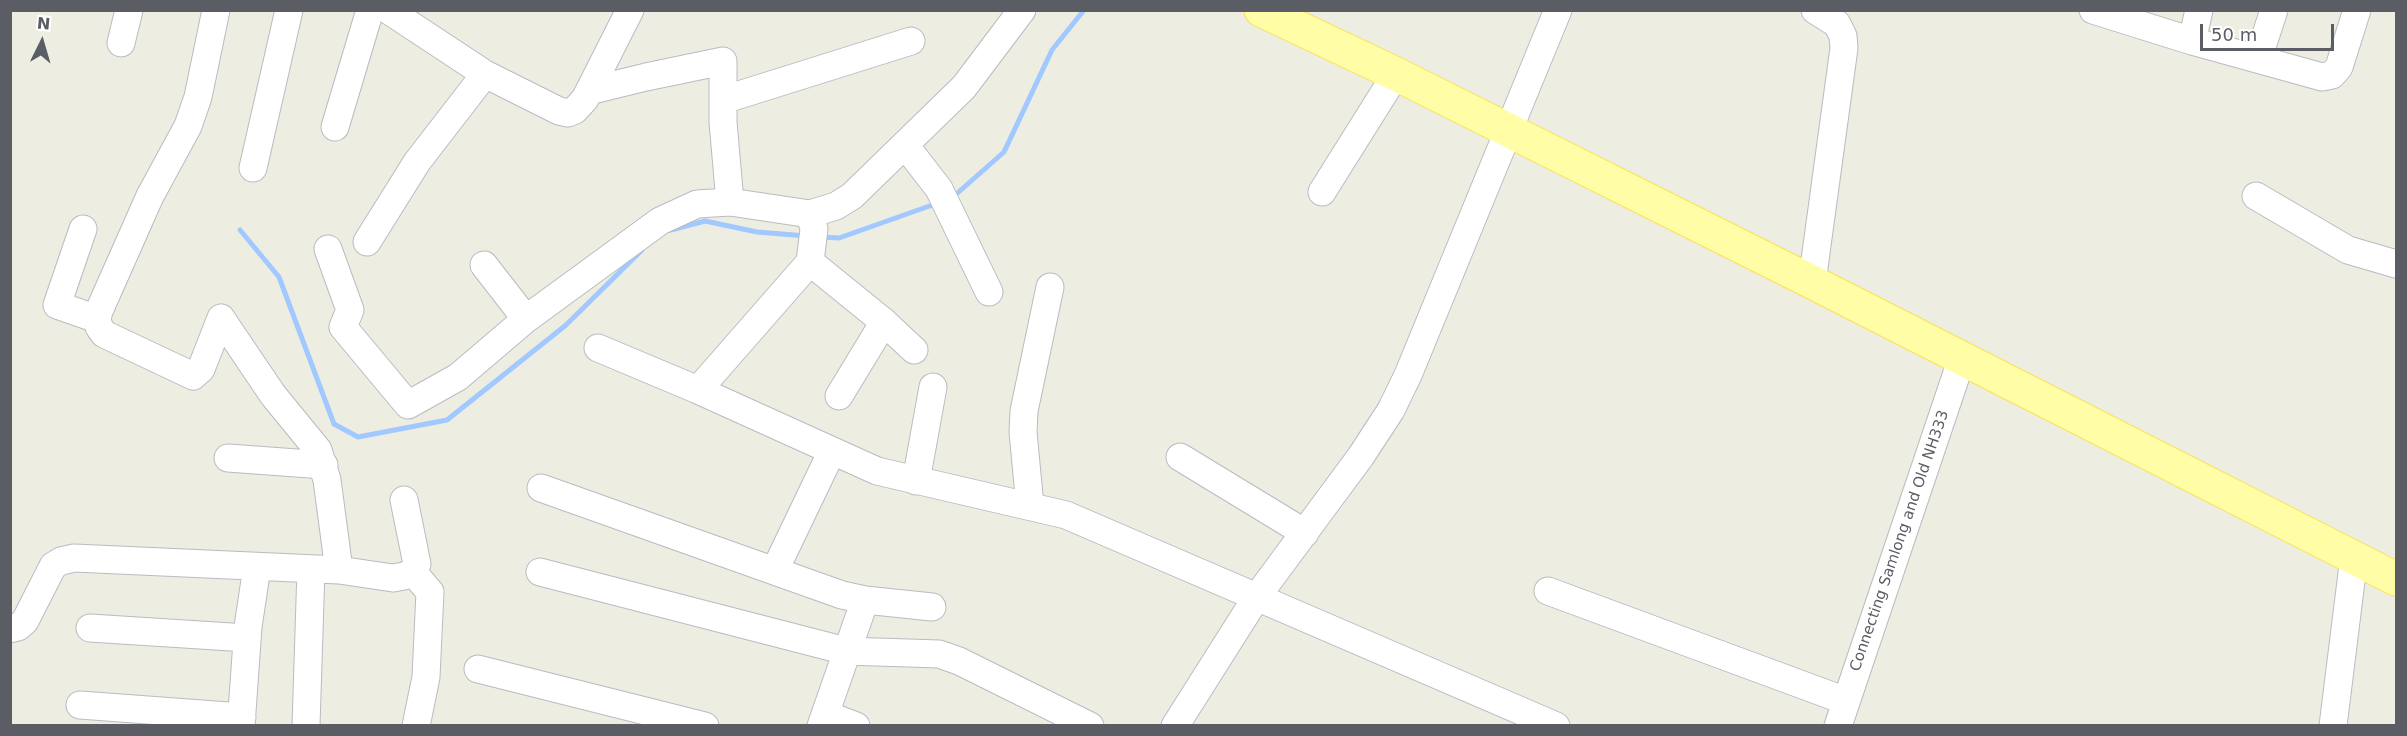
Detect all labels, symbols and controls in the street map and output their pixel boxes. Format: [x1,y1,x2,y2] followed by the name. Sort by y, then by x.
[12,12,72,72] north arrow
[2203,12,2336,50] scale bar
[36,14,51,34] text: N
[2211,24,2257,45] text: 50 m
[1847,408,1953,674] street label: Connecting Samlong and Old NH333

